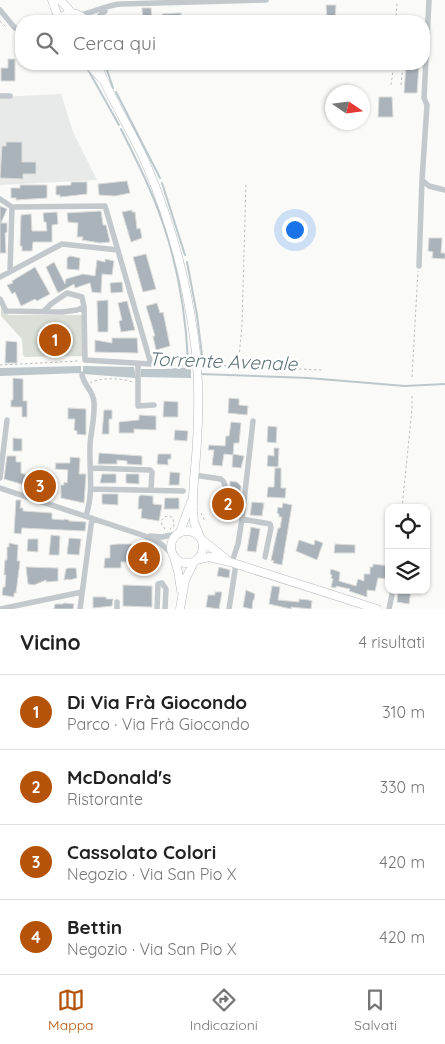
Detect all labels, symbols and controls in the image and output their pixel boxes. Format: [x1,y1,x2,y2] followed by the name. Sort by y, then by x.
[15,15,430,70] search box
[33,29,61,57] icon: search
[73,31,156,55] text: Cerca qui
[325,85,370,130] north arrow
[282,217,308,243] your location
[39,321,71,359] pin: 1
[148,346,299,376] water label: Torrente Avenale
[24,467,56,505] pin: 3
[212,485,244,523] pin: 2
[385,504,430,594] map controls
[385,504,430,549] button: locate
[128,539,160,577] pin: 4
[385,549,430,594] button: layers
[20,629,81,655] text: Vicino
[358,632,425,652] text: 4 risultati
[67,690,247,714] text: Di Via Frà Giocondo
[33,702,39,722] text: 1
[382,702,425,722] text: 310 m
[67,714,250,734] text: Parco · Via Frà Giocondo
[67,765,171,789] text: McDonald's
[31,777,41,797] text: 2
[380,777,425,797] text: 330 m
[67,789,143,809] text: Ristorante
[67,840,216,864] text: Cassolato Colori
[32,852,40,872] text: 3
[379,852,425,872] text: 420 m
[67,864,237,884] text: Negozio · Via San Pio X
[67,915,122,939] text: Bettin
[31,927,41,947] text: 4
[379,927,425,947] text: 420 m
[67,939,237,959] text: Negozio · Via San Pio X
[48,986,94,1034] tab: Mappa
[190,986,258,1034] tab: Indicazioni
[354,986,397,1034] tab: Salvati

